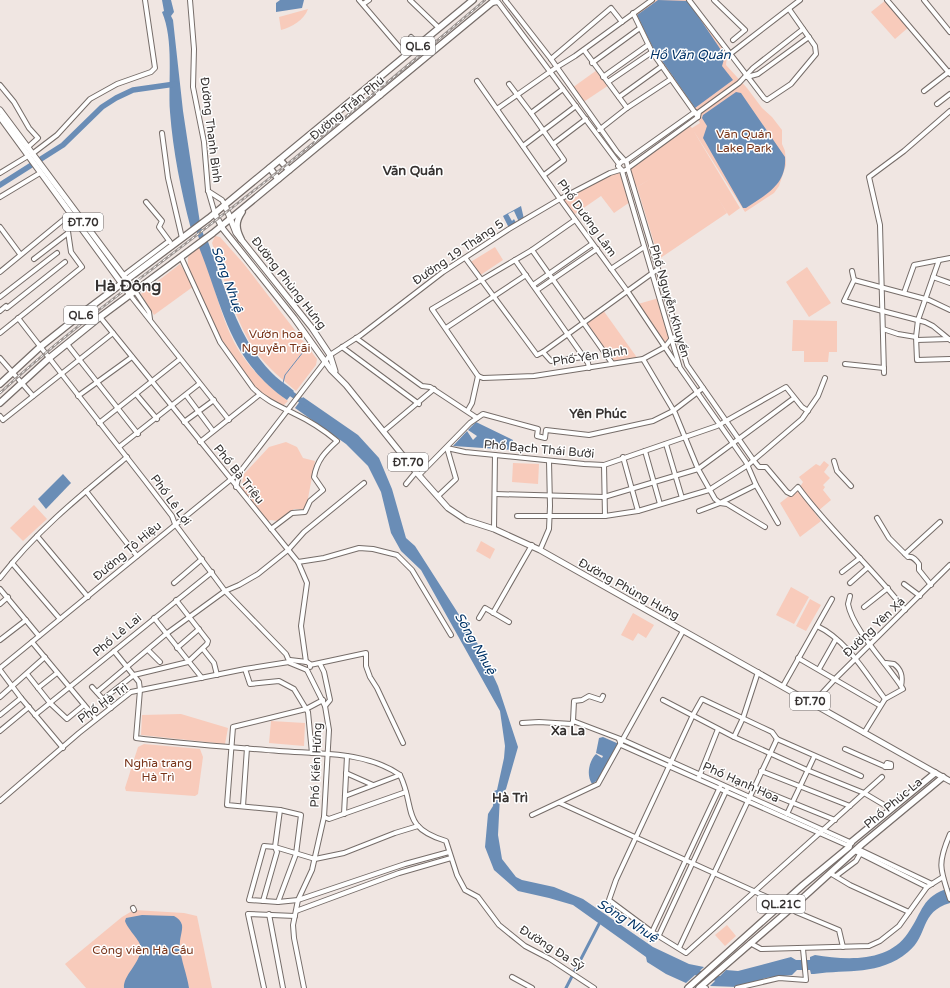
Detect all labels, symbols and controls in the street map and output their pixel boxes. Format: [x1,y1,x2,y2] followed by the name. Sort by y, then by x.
[401,37,435,55] road number: QL.6
[649,47,732,63] water label: Hồ Văn Quán
[307,73,387,143] street label: Đường Trần Phú
[198,76,224,184] street label: Đường Thanh Bình
[716,127,772,155] park label: Văn Quán Lake Park
[383,163,443,179] district label: Văn Quán
[554,177,620,259] street label: Phố Dương Lâm
[63,213,103,231] road number: ĐT.70
[410,216,506,288] street label: Đường 19 Tháng 5
[249,234,329,332] street label: Đường Phùng Hưng
[647,243,693,359] street label: Phố Nguyễn Khuyến
[208,244,247,315] water label: Sông Nhuệ
[95,276,161,296] district label: Hà Đông
[64,306,98,324] road number: QL.6
[242,327,310,355] park label: Vườn hoa Nguyễn Trãi
[552,343,628,369] street label: Phố Yên Bình
[569,406,627,422] district label: Yên Phúc
[483,437,595,461] street label: Phố Bạch Thái Bưởi
[211,442,267,506] street label: Phố Bà Triệu
[388,453,428,471] road number: ĐT.70
[148,472,194,528] street label: Phố Lê Lợi
[90,518,164,584] street label: Đường Tô Hiệu
[576,555,682,623] street label: Đường Phùng Hưng
[840,594,908,660] street label: Đường Yên Xá
[451,610,500,678] water label: Sông Nhuệ
[90,611,144,659] street label: Phố Lê Lai
[75,680,131,726] street label: Phố Hà Trì
[790,692,830,710] road number: ĐT.70
[308,722,324,808] street label: Phố Kiến Hưng
[551,723,585,739] district label: Xa La
[124,756,192,784] park label: Nghĩa trang Hà Trì
[701,759,781,805] street label: Phố Hạnh Hoa
[861,775,925,831] street label: Phố Phúc La
[492,790,528,806] district label: Hà Trì
[757,895,805,913] road number: QL.21C
[594,896,661,946] water label: Sông Nhuệ
[517,922,588,974] street label: Đường Đa Sỹ
[92,943,194,957] park label: Công viên Hà Cầu

